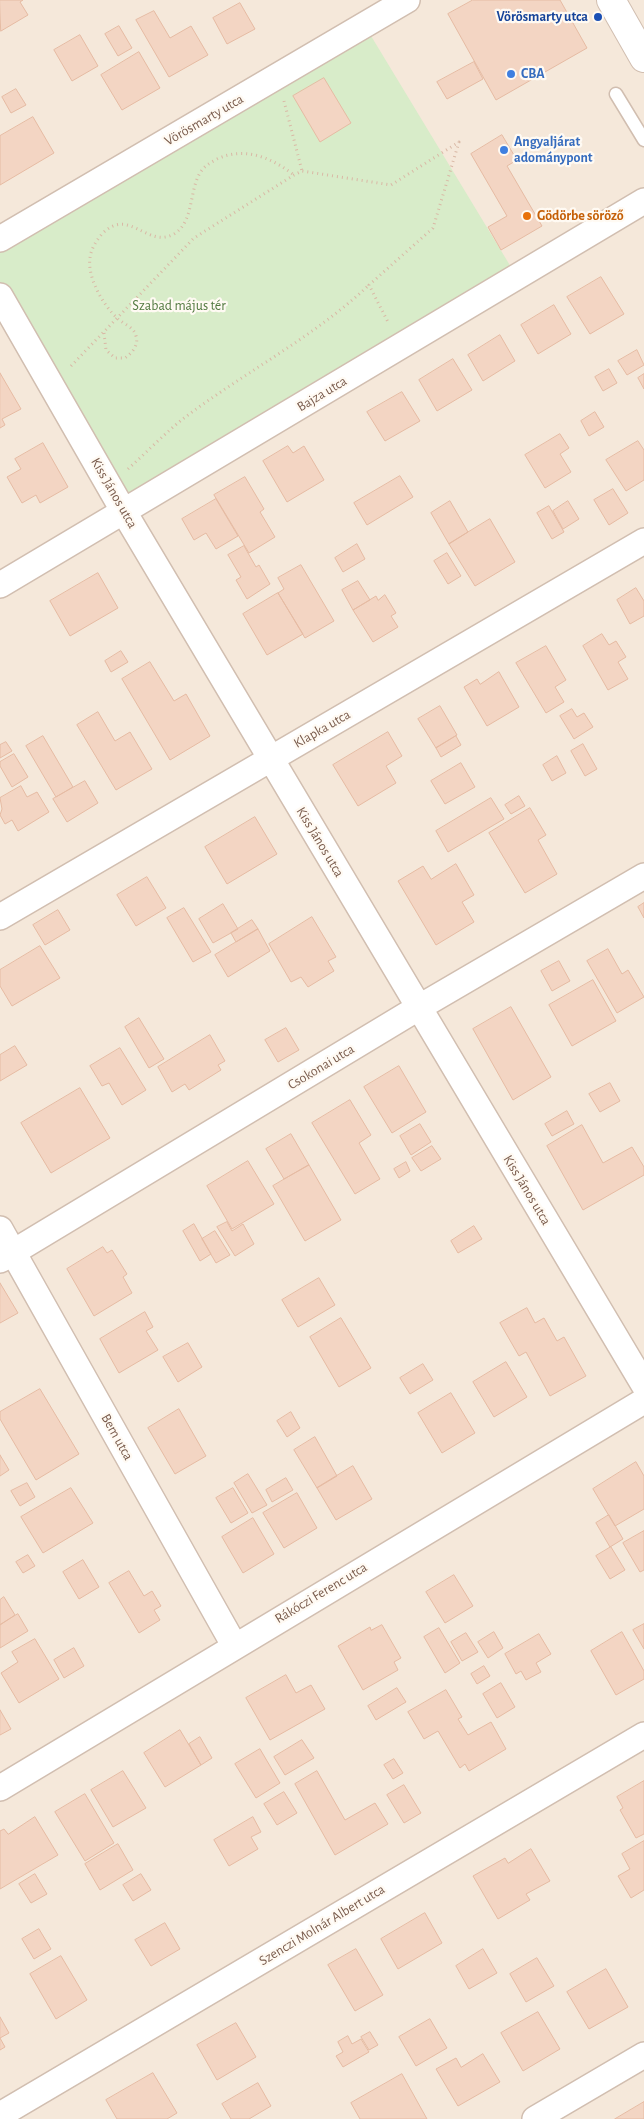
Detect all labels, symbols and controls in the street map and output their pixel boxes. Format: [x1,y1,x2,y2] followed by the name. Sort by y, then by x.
[497,9,588,25] place label: Vörösmarty utca
[592,11,604,23] marker: Vörösmarty utca
[521,66,545,82] place label: CBA
[505,68,517,80] marker: CBA
[161,91,247,149] street label: Vörösmarty utca
[514,134,593,166] place label: Angyaljárat adománypont
[498,144,510,156] marker: Angyaljárat adománypont
[537,208,624,224] place label: Gödörbe söröző
[521,210,533,222] marker: Gödörbe söröző
[132,298,226,314] park label: Szabad május tér
[294,373,350,415] street label: Bajza utca
[87,455,141,531] street label: Kiss János utca
[291,706,353,752] street label: Klapka utca
[293,804,347,880] street label: Kiss János utca
[285,1041,357,1093] street label: Csokonai utca
[500,1152,554,1228] street label: Kiss János utca
[97,1411,137,1463] street label: Bem utca
[272,1559,370,1627] street label: Rákóczi Ferenc utca
[256,1881,388,1969] street label: Szenczi Molnár Albert utca

